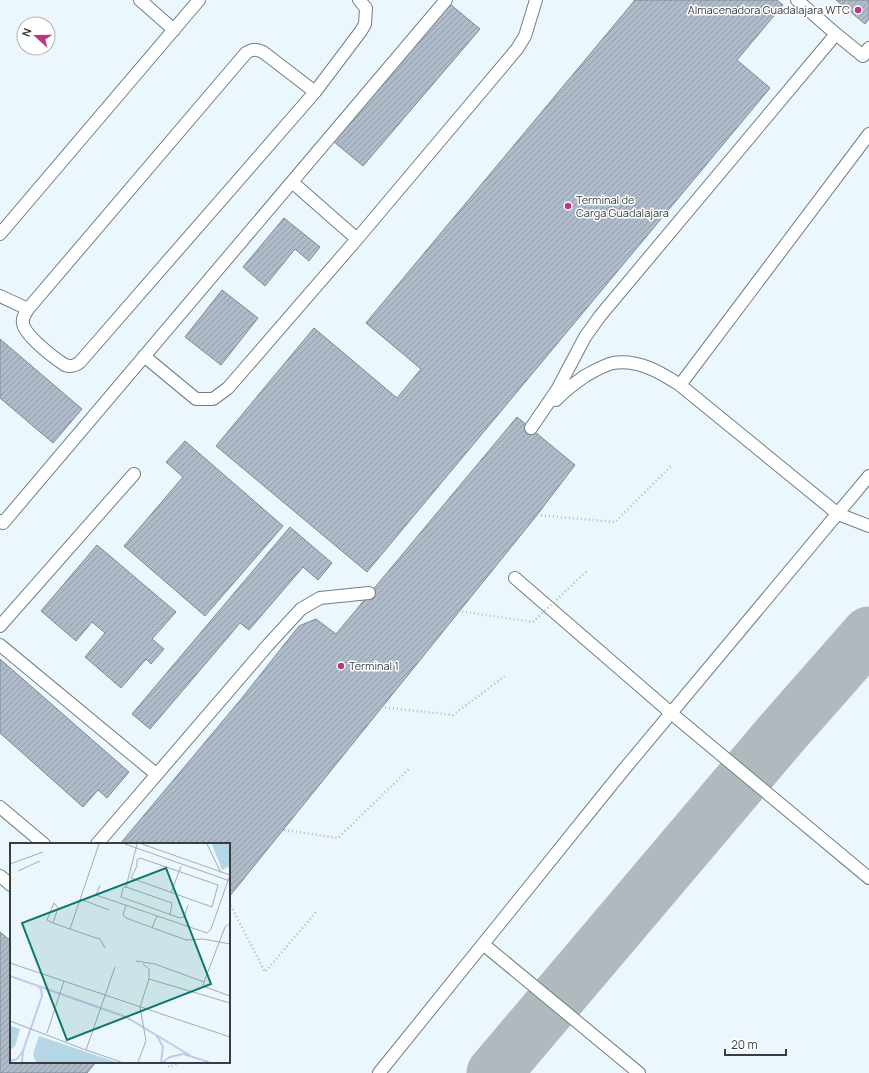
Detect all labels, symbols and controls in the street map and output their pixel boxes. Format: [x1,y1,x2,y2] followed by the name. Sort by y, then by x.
[688,2,850,17] place label: Almacenadora Guadalajara WTC
[853,5,863,15] marker: Almacenadora Guadalajara WTC
[16,16,56,56] north arrow
[18,26,35,39] text: N
[576,192,669,220] place label: Terminal de Carga Guadalajara
[563,201,573,211] marker: Terminal de Carga Guadalajara
[349,658,399,673] place label: Terminal 1
[336,661,346,671] marker: Terminal 1
[10,843,230,1063] inset map
[725,1031,786,1057] scale bar
[731,1036,758,1053] text: 20 m

